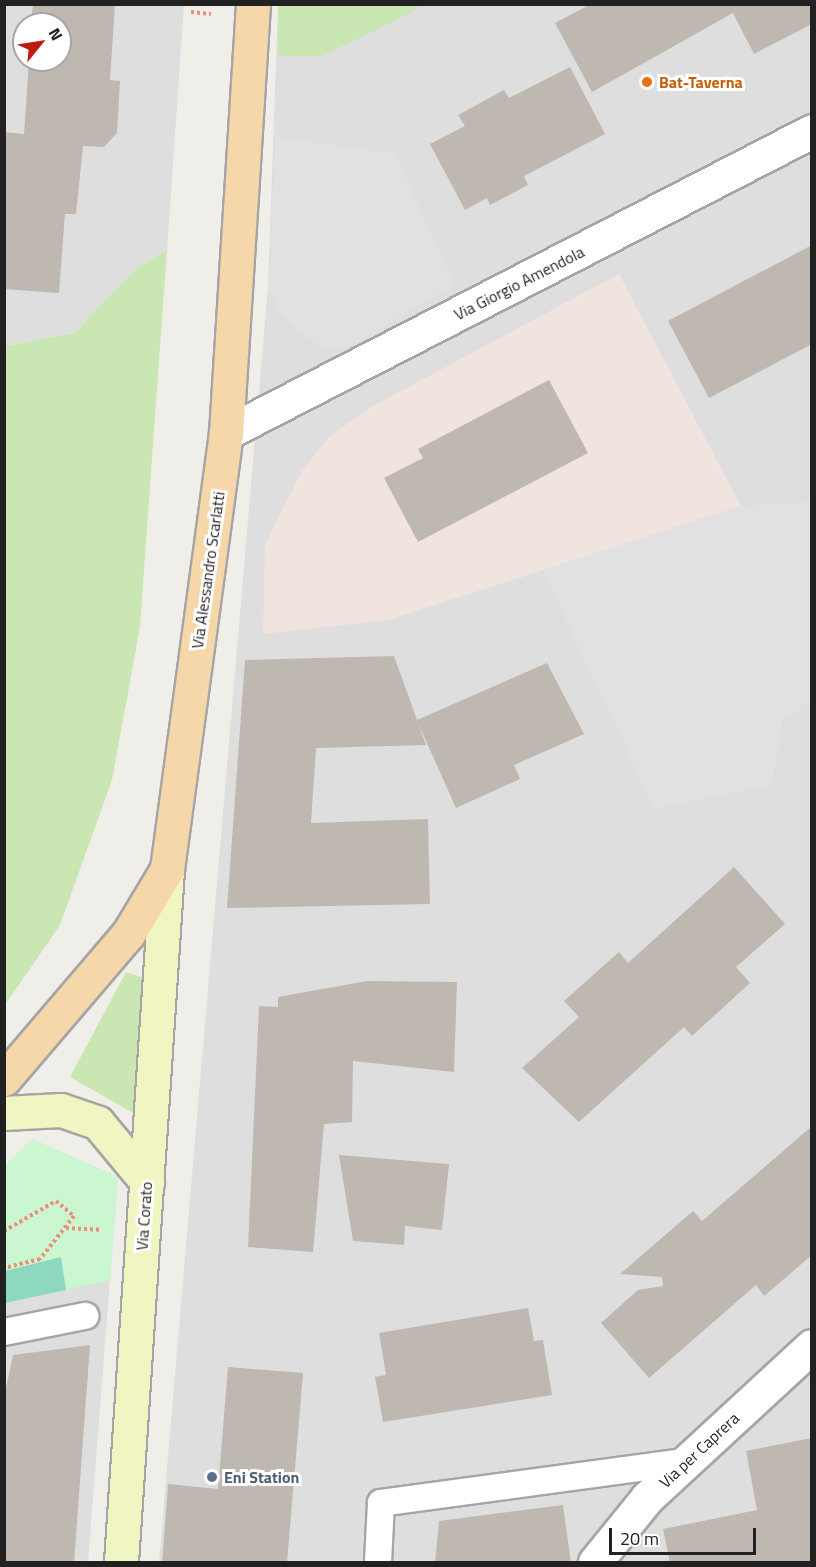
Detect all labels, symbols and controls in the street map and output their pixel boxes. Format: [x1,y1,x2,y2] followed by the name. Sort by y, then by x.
[12,12,72,72] north arrow
[43,23,69,45] text: N
[659,72,743,92] place label: Bat-Taverna
[640,75,654,89] marker: Bat-Taverna
[451,242,587,324] street label: Via Giorgio Amendola
[187,490,229,650] street label: Via Alessandro Scarlatti
[132,1181,156,1251] street label: Via Corato
[655,1408,743,1492] street label: Via per Caprera
[224,1467,299,1487] place label: Eni Station
[205,1470,219,1484] marker: Eni Station
[612,1516,759,1554] scale bar
[620,1525,659,1552] text: 20 m

